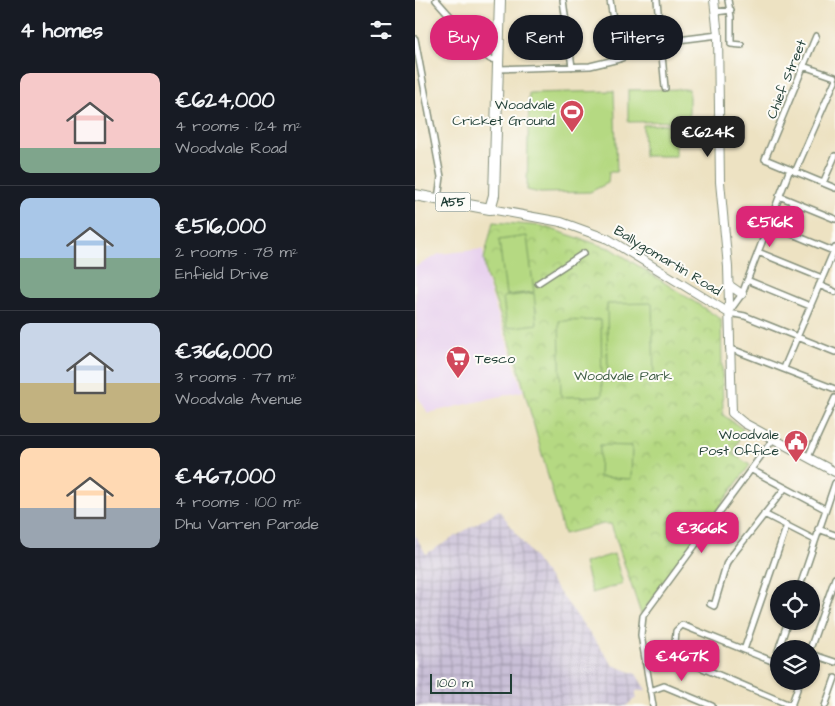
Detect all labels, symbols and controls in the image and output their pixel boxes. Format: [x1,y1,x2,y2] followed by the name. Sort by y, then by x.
[430,15,498,60] chip: Buy
[508,15,583,60] chip: Rent
[593,15,683,60] chip: Filters
[20,16,103,45] text: 4 homes
[367,16,395,44] icon: filters
[762,37,812,122] street label: Chief Street
[175,86,275,115] text: €624,000
[60,93,120,153] icon: home
[452,95,555,131] place label: Woodvale Cricket Ground
[559,99,585,133] sports icon: Woodvale Cricket Ground
[175,115,302,137] text: 4 rooms · 124 m²
[673,116,743,158] pin: €624K
[682,121,734,143] text: €624K
[175,137,287,159] text: Woodvale Road
[435,192,471,212] road number: A55
[735,206,805,248] pin: €516K
[747,211,793,233] text: €516K
[175,212,266,241] text: €516,000
[60,218,120,278] icon: home
[610,221,725,301] street label: Ballygomartin Road
[175,241,298,263] text: 2 rooms · 78 m²
[175,263,269,285] text: Enfield Drive
[175,337,272,366] text: €366,000
[60,343,120,403] icon: home
[445,345,471,379] supermarket icon: Tesco
[475,349,515,369] place label: Tesco
[175,366,296,388] text: 3 rooms · 77 m²
[574,366,673,386] park label: Woodvale Park
[175,388,302,410] text: Woodvale Avenue
[699,425,779,461] place label: Woodvale Post Office
[783,429,809,463] public building icon: Woodvale Post Office
[175,462,276,491] text: €467,000
[60,468,120,528] icon: home
[175,491,302,513] text: 4 rooms · 100 m²
[667,512,737,554] pin: €366K
[175,513,319,535] text: Dhu Varren Parade
[677,517,727,539] text: €366K
[770,580,820,690] map controls
[770,580,820,630] button: locate
[647,640,717,682] pin: €467K
[770,640,820,690] button: layers
[655,645,709,667] text: €467K
[430,671,513,694] scale bar
[437,673,473,693] text: 100 m

